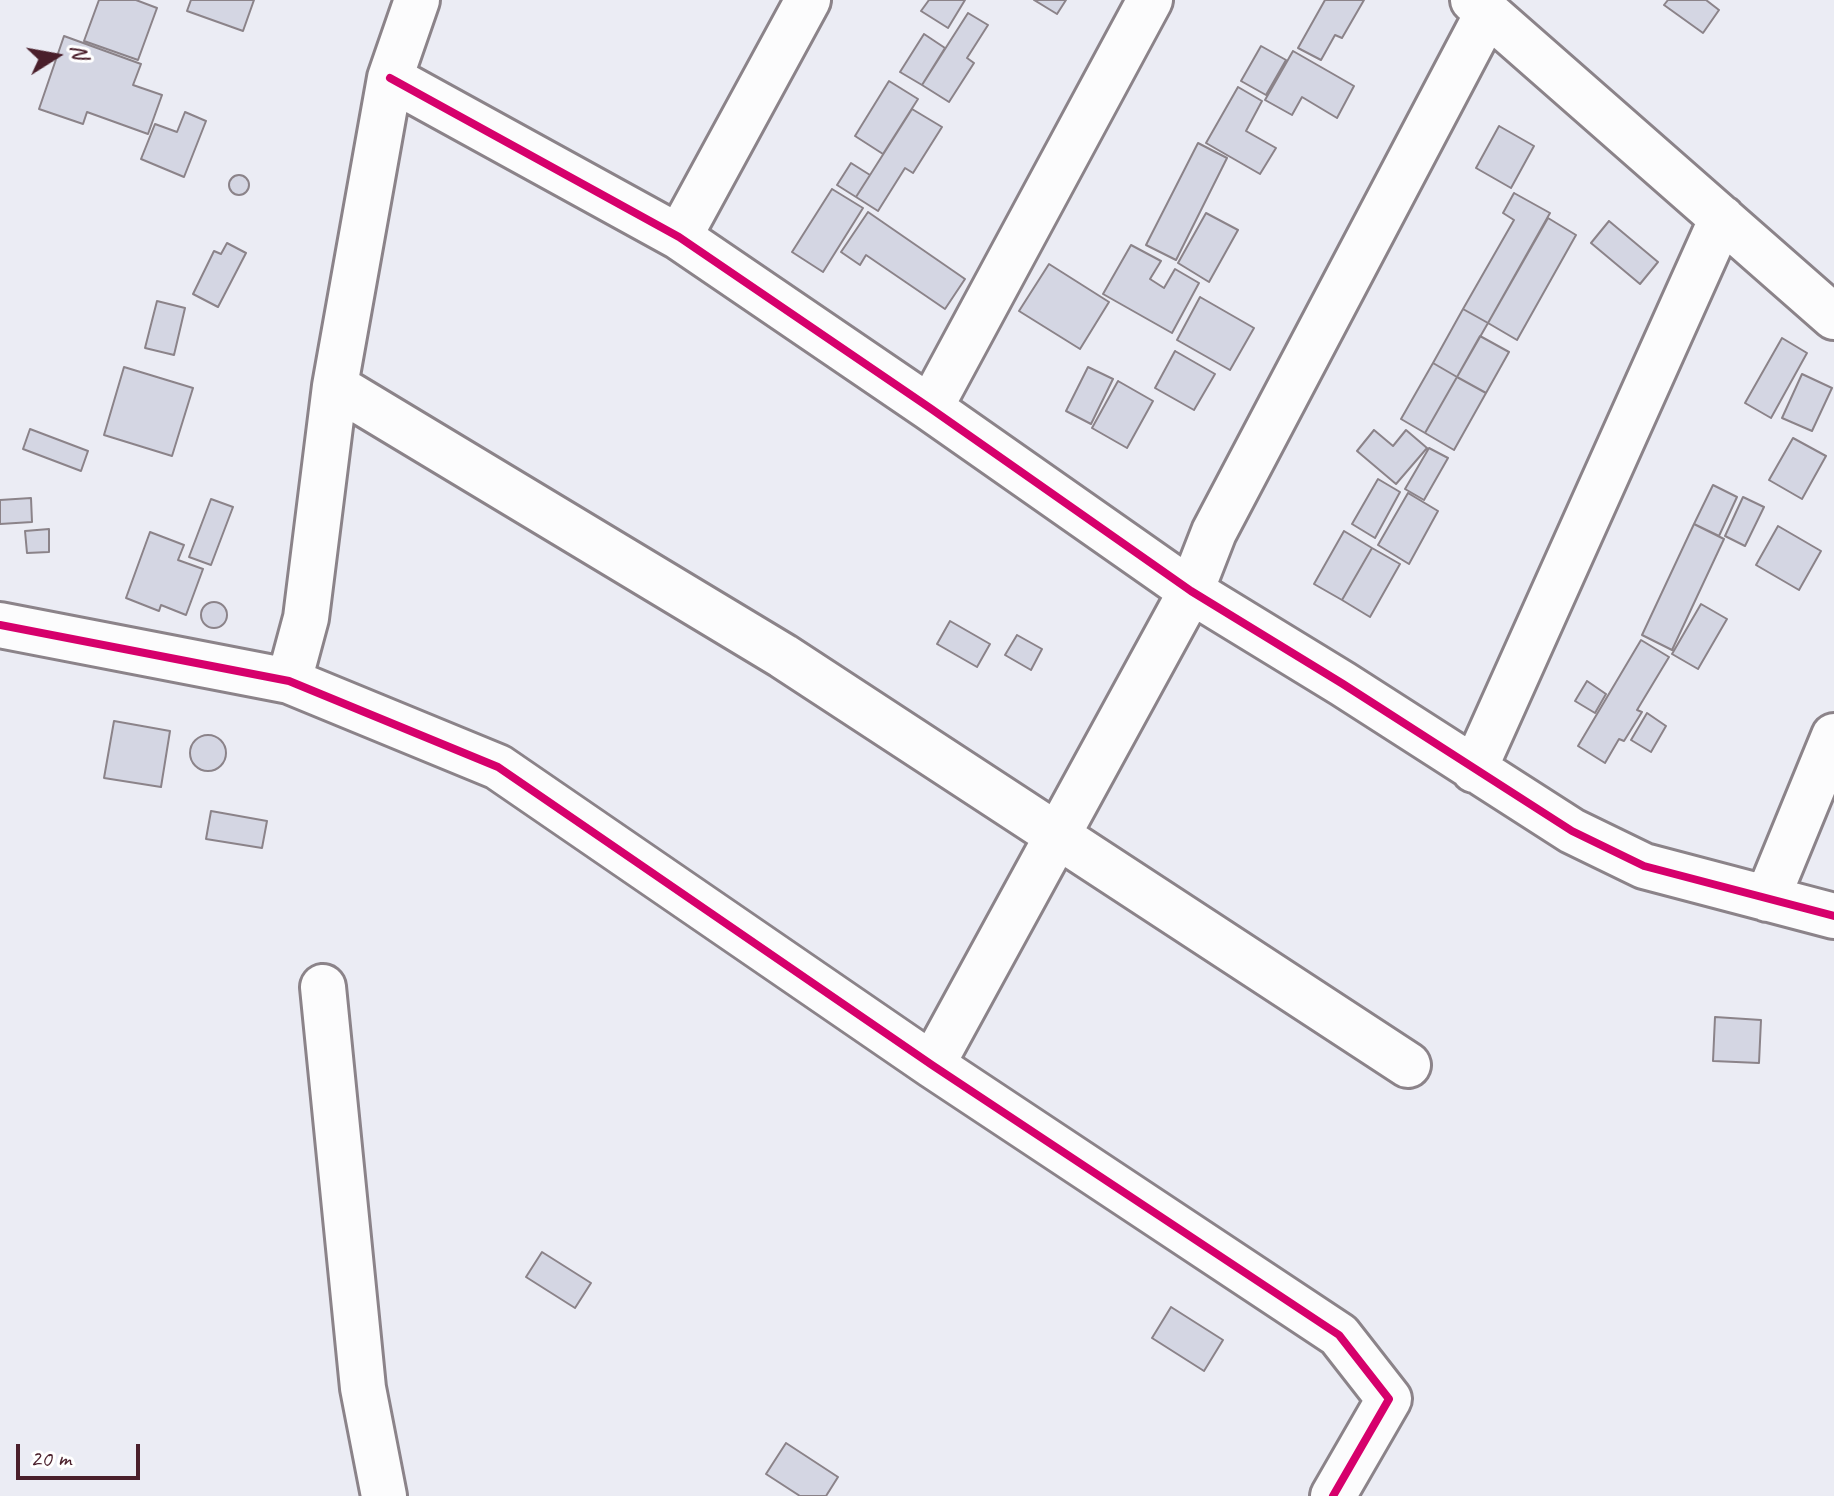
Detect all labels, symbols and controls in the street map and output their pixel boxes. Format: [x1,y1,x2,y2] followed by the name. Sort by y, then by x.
[16,16,96,96] north arrow
[65,42,95,61] text: N
[20,1428,144,1478] scale bar
[30,1443,71,1473] text: 20 m

